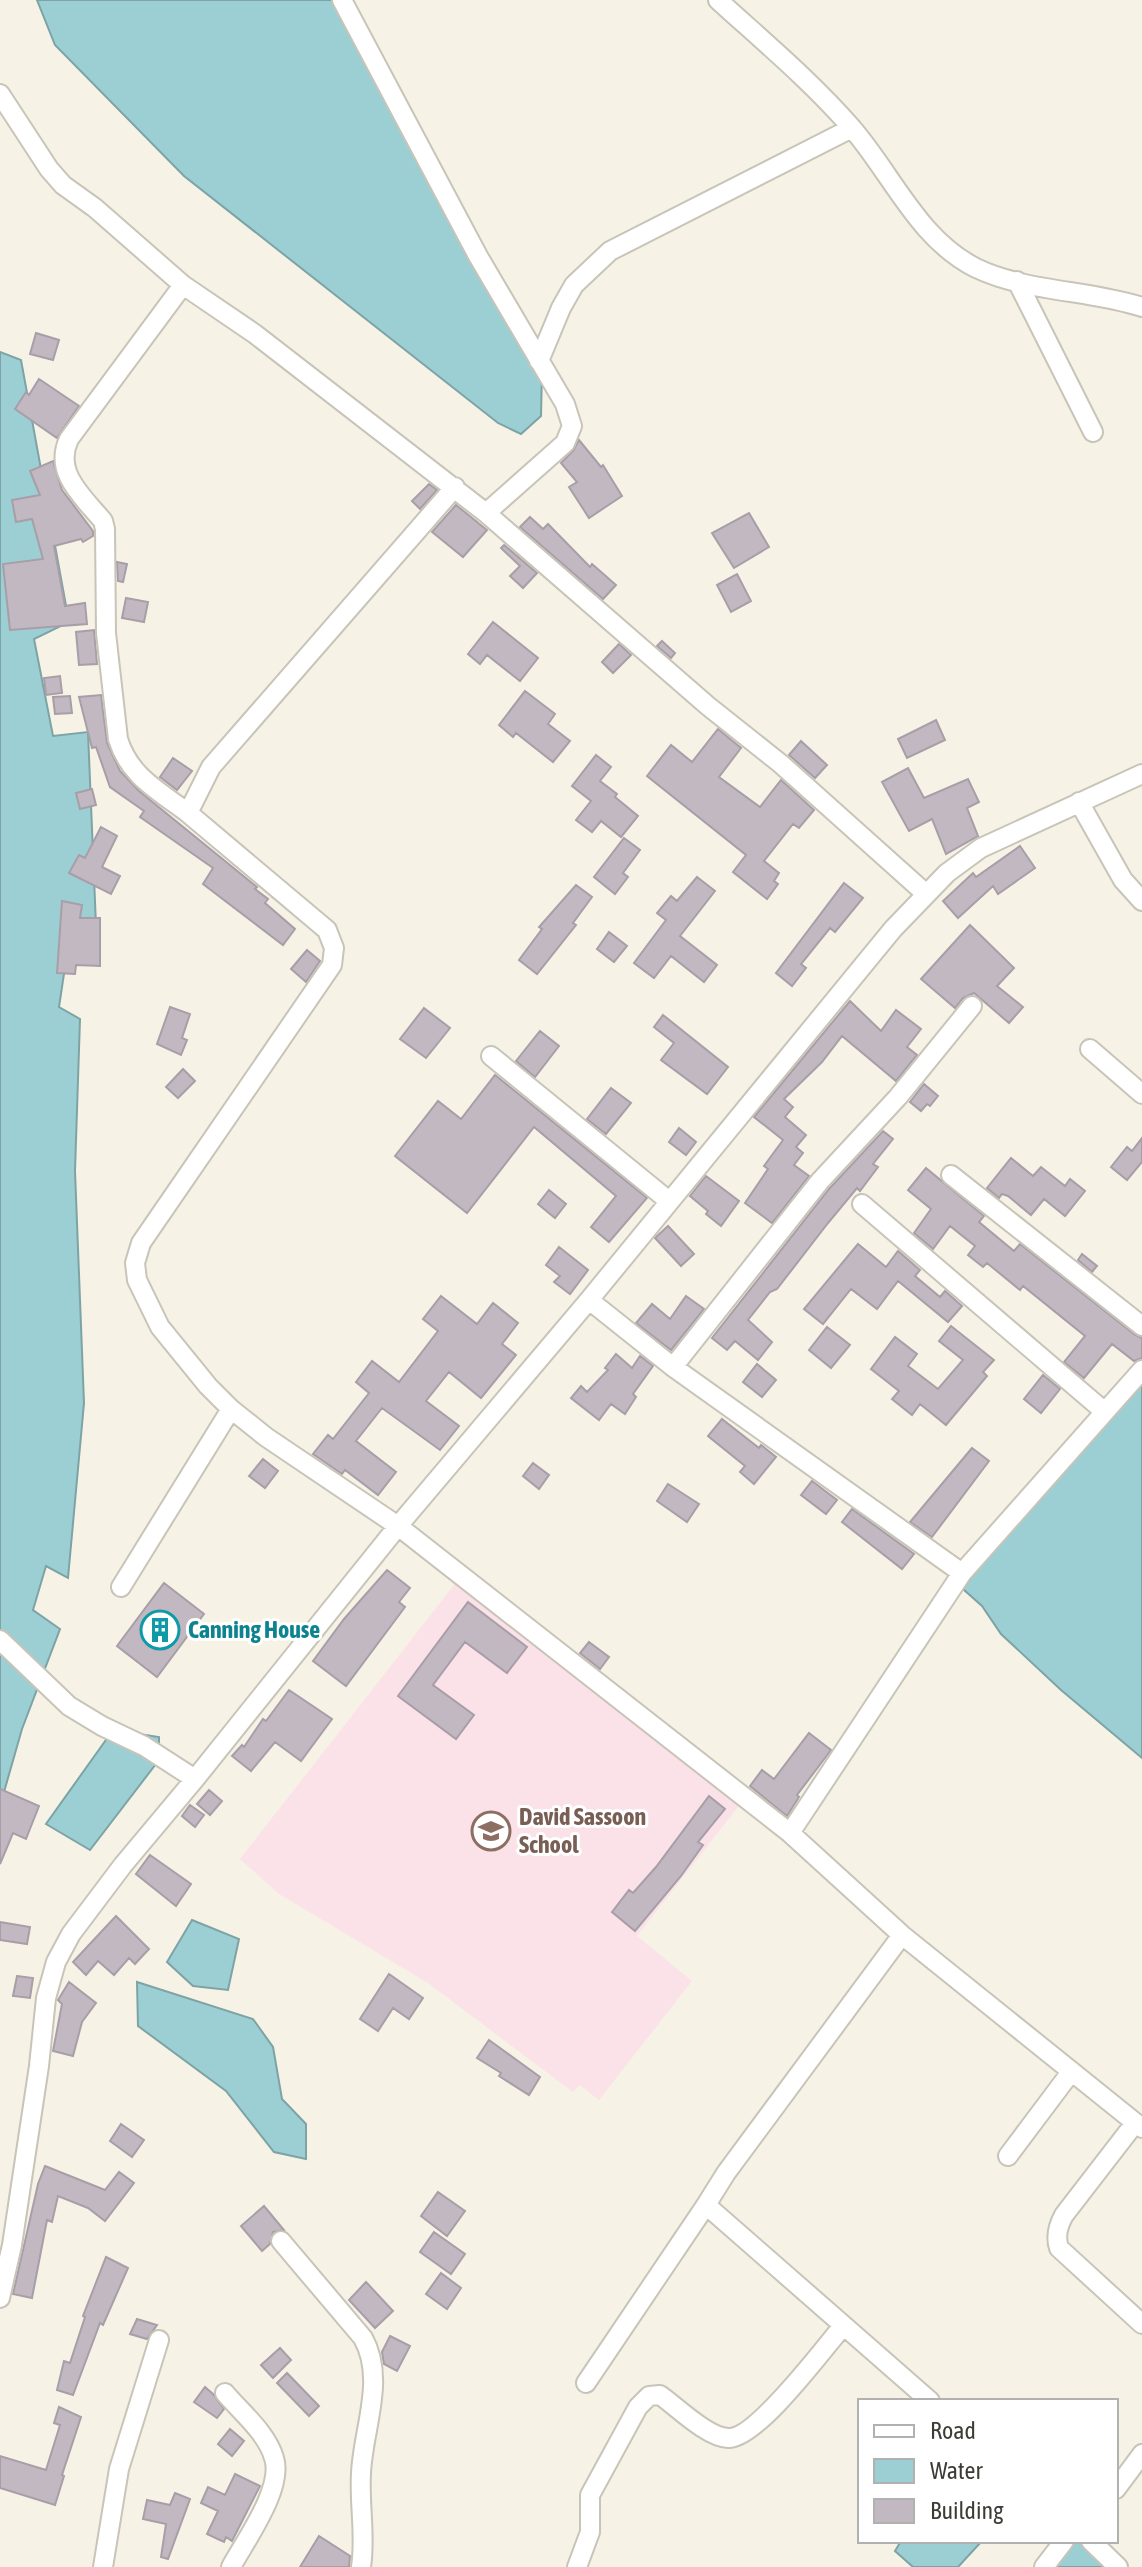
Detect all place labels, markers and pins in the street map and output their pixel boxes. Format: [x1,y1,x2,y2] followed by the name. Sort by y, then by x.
[139,1609,181,1651] building icon: Canning House
[188,1616,320,1643] place label: Canning House
[519,1803,646,1858] place label: David Sassoon School
[470,1810,512,1852] school or university icon: David Sassoon School

